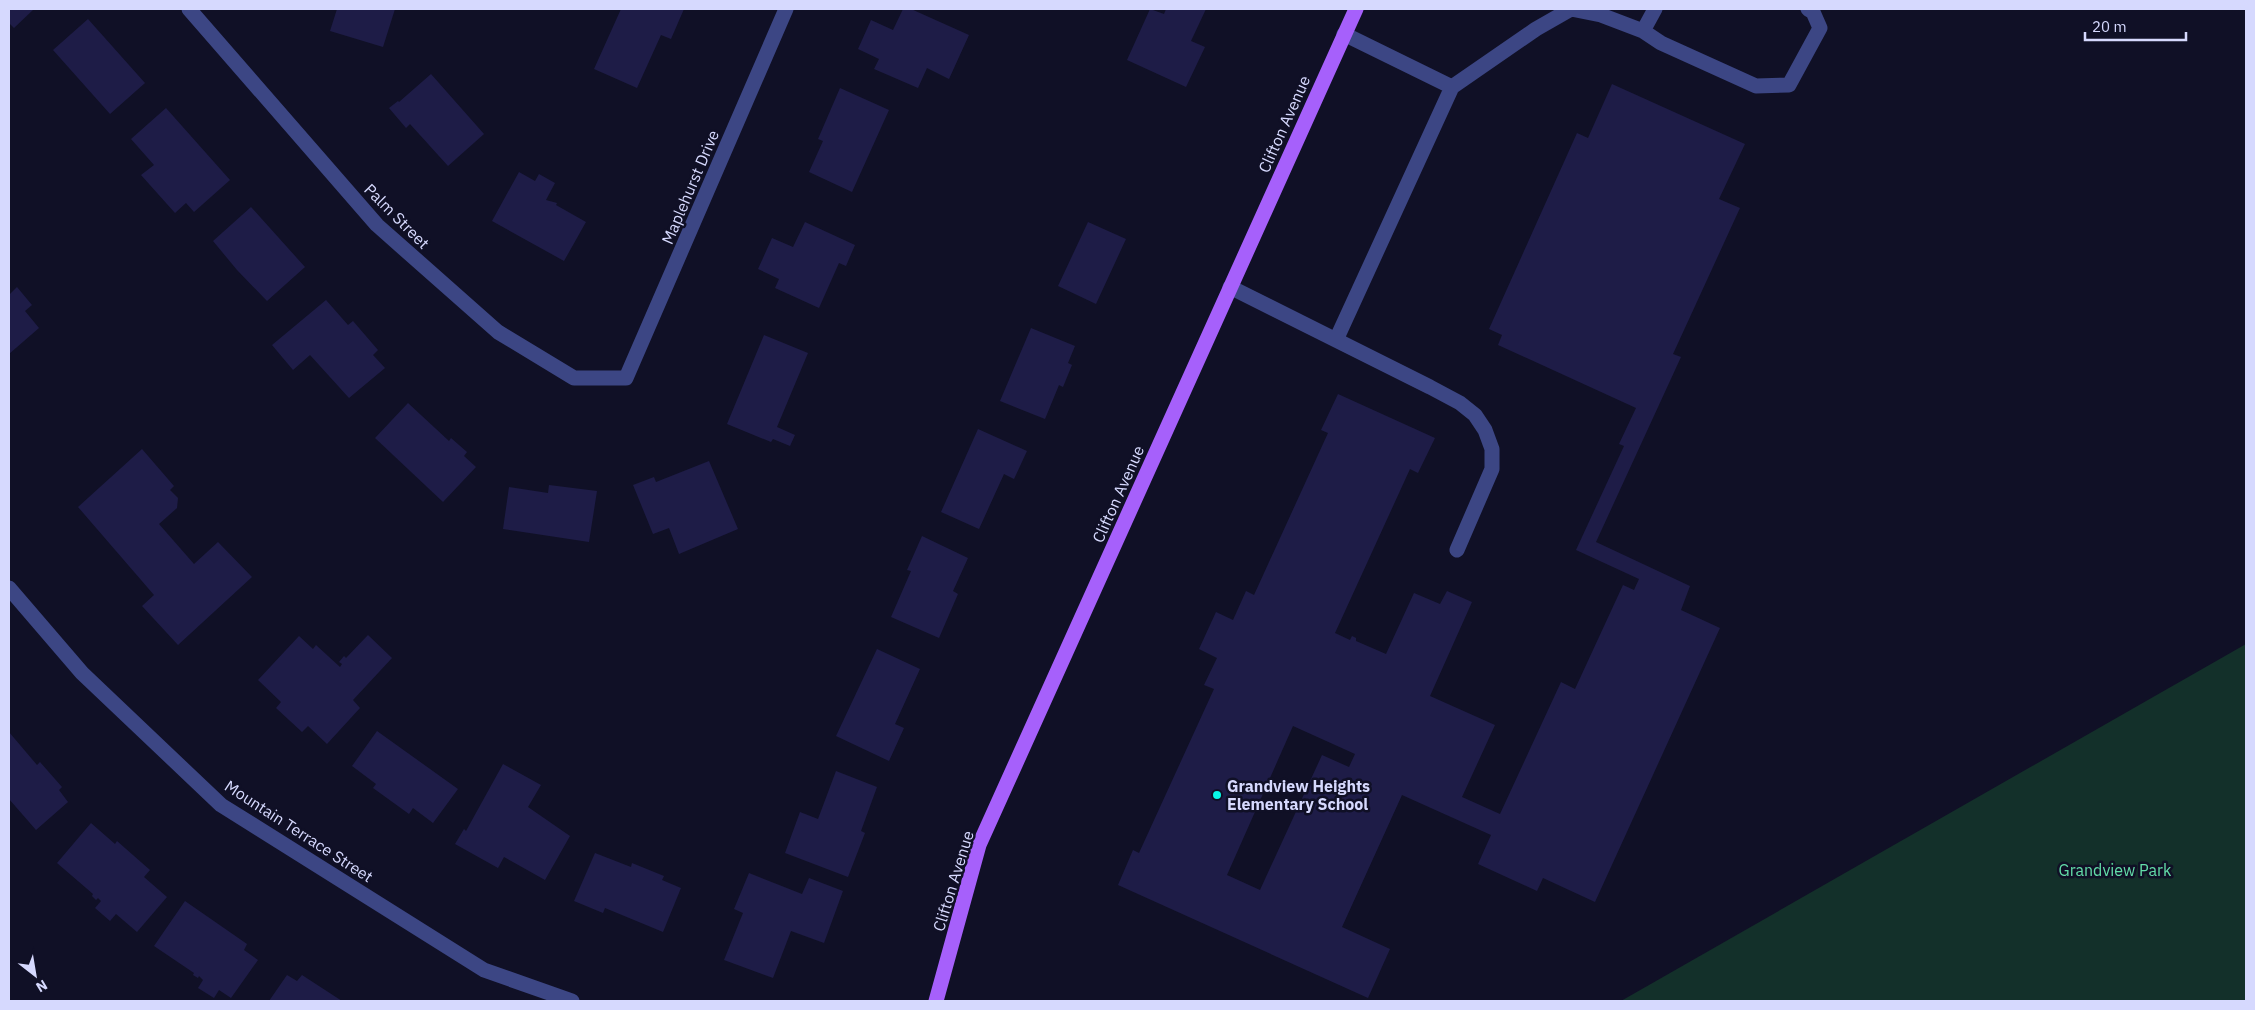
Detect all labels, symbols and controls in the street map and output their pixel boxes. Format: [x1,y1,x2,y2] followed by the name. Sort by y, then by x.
[2085,10,2186,42] scale bar
[2092,17,2127,36] text: 20 m
[1254,72,1314,176] street label: Clifton Avenue
[657,127,723,247] street label: Maplehurst Drive
[360,179,434,253] street label: Palm Street
[1088,442,1148,546] street label: Clifton Avenue
[221,776,377,886] street label: Mountain Terrace Street
[1227,776,1370,814] place label: Grandview Heights Elementary School
[1211,789,1223,801] marker: Grandview Heights Elementary School
[928,828,978,934] street label: Clifton Avenue
[2059,860,2172,880] park label: Grandview Park
[10,950,60,1000] north arrow
[33,976,51,996] text: N

